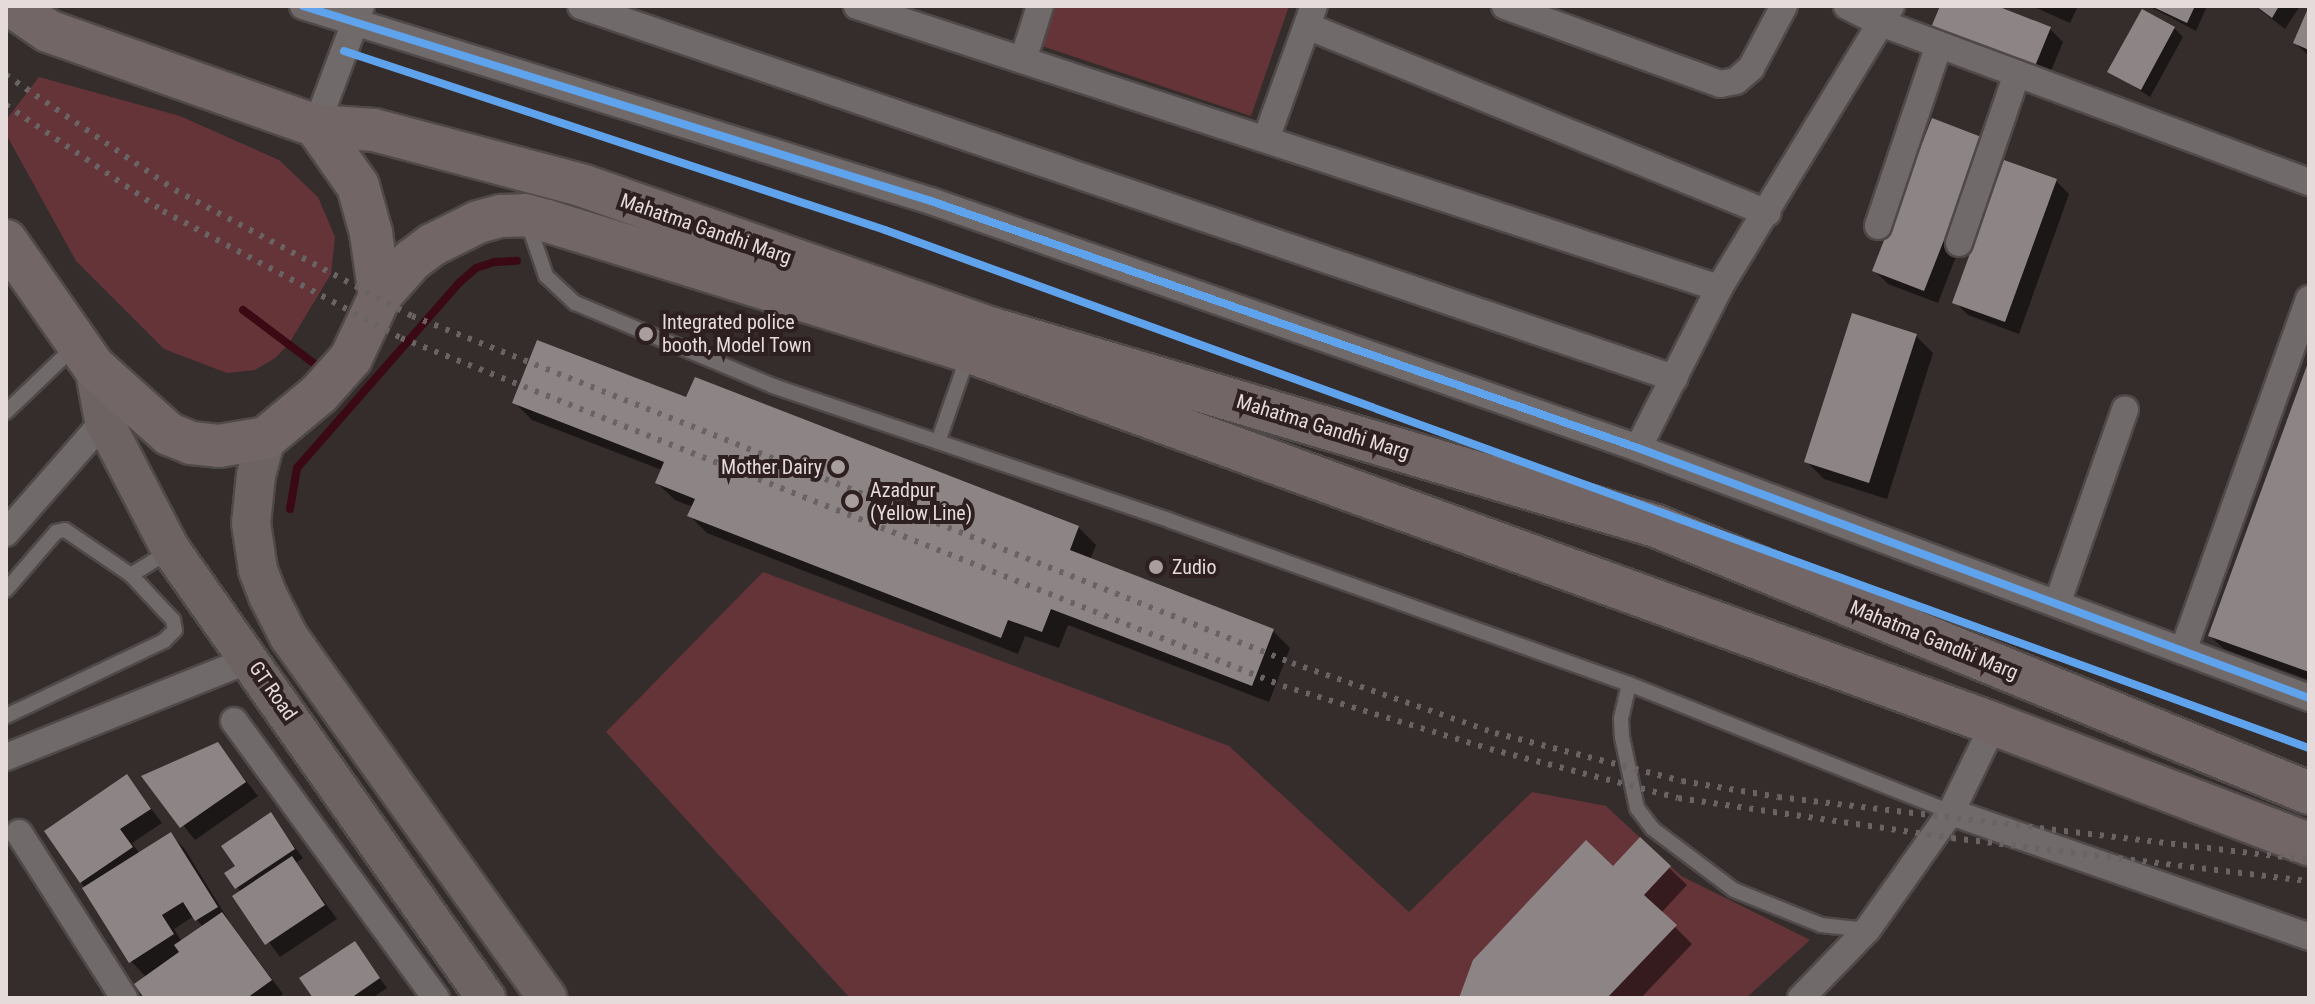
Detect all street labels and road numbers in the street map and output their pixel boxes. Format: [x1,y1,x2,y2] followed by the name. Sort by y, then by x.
[617,188,795,270] street label: Mahatma Gandhi Marg
[1234,389,1412,465] street label: Mahatma Gandhi Marg
[1846,595,2022,685] street label: Mahatma Gandhi Marg
[244,657,302,725] street label: GT Road

